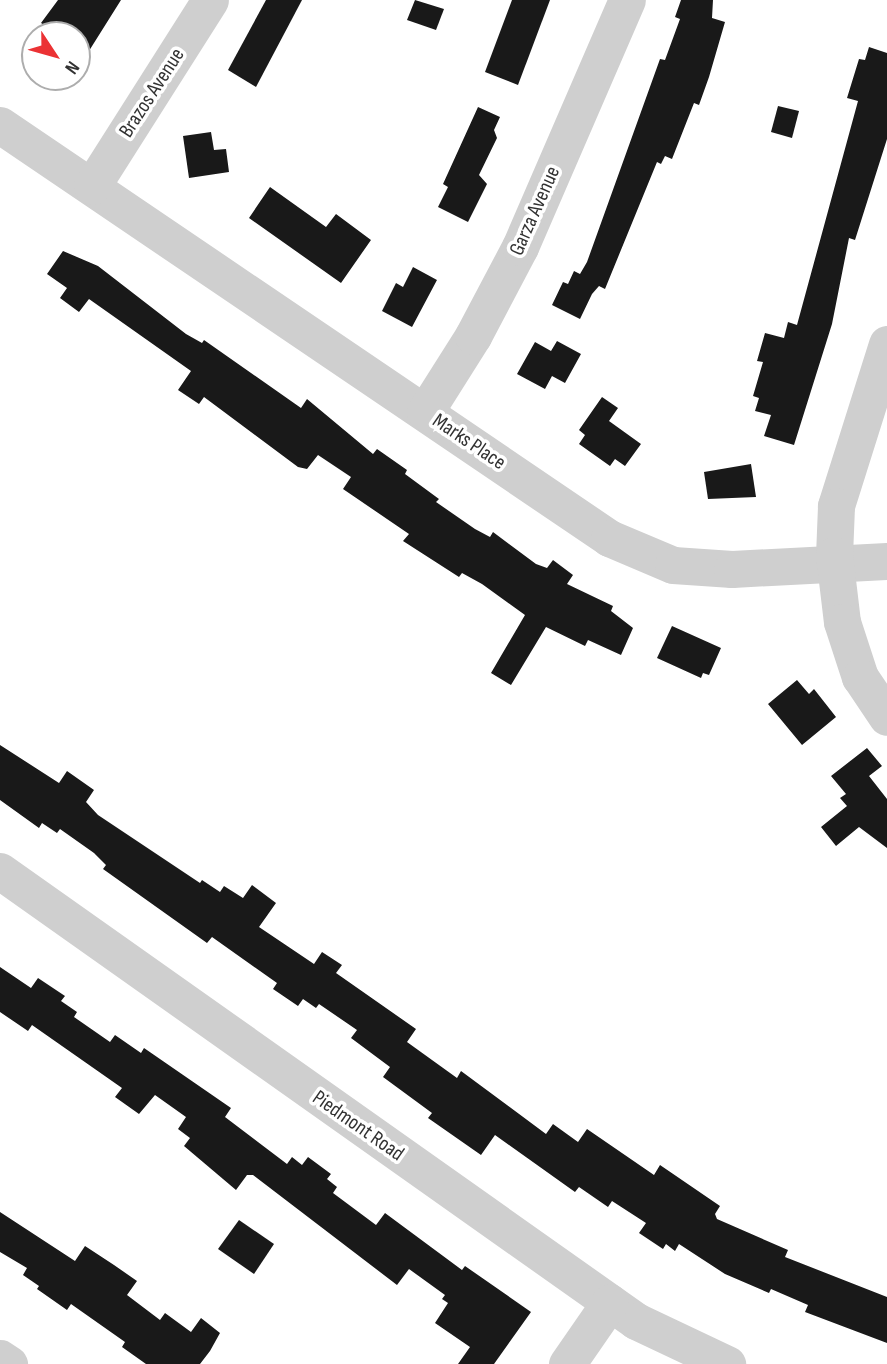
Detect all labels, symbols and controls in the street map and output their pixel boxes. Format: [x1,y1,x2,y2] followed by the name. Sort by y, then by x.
[21,21,91,91] north arrow
[114,44,190,142] street label: Brazos Avenue
[59,57,84,78] text: N
[504,163,566,259] street label: Garza Avenue
[428,408,510,476] street label: Marks Place
[307,1085,409,1167] street label: Piedmont Road

